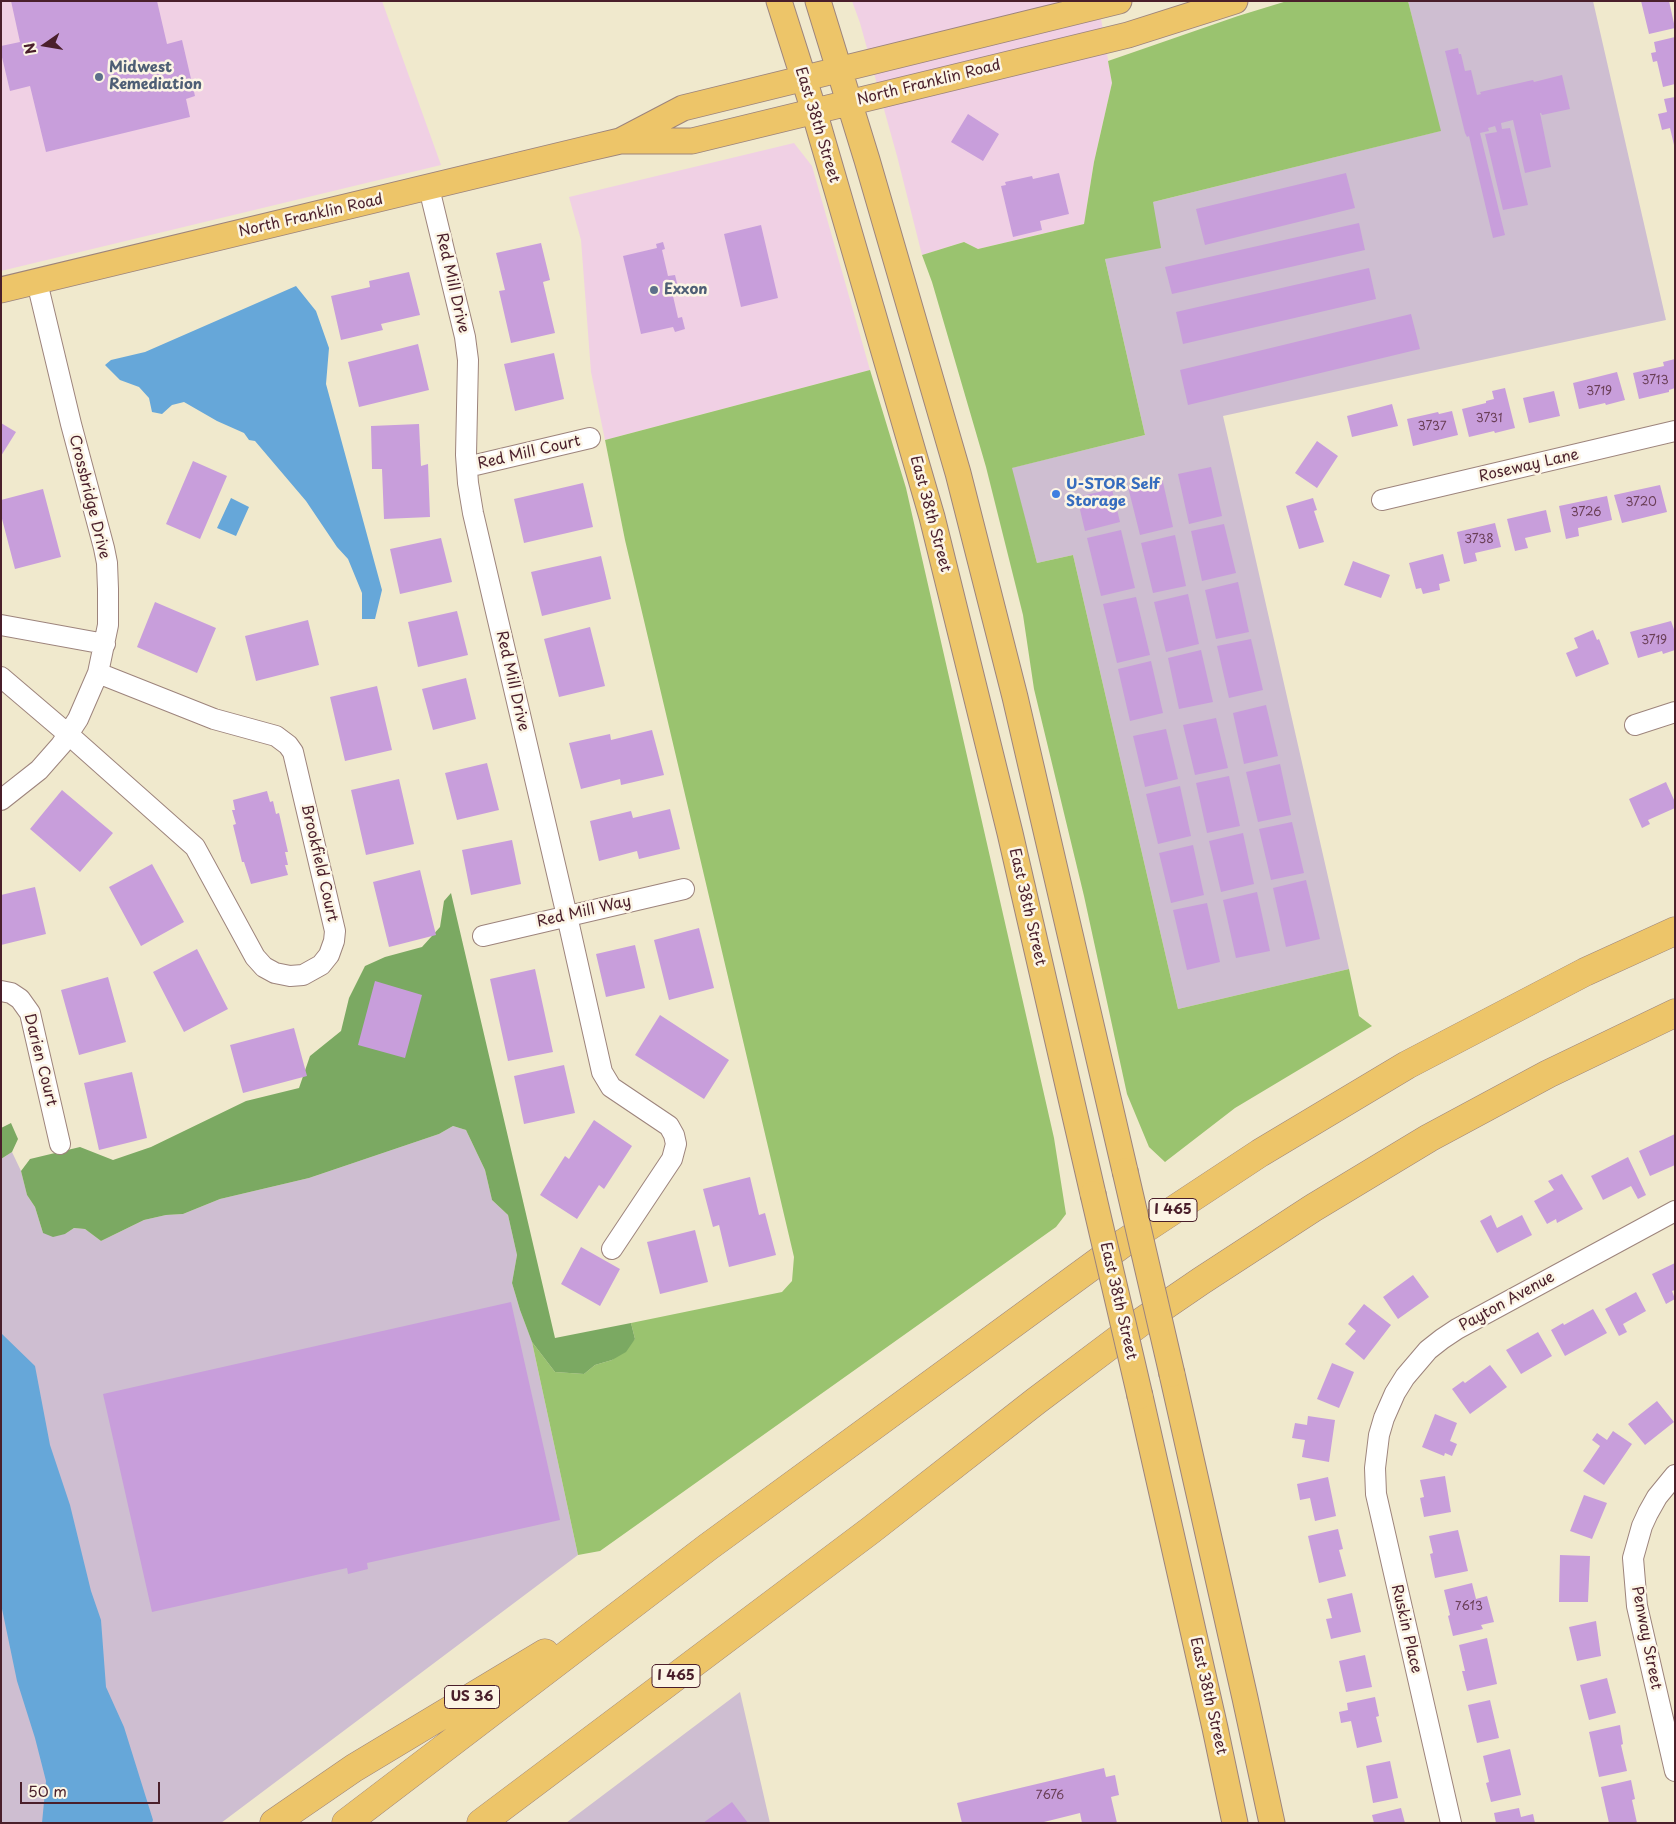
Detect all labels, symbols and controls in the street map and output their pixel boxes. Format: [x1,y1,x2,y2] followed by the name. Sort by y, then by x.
[20,20,70,70] north arrow
[18,41,41,56] text: N
[855,56,1003,110] street label: North Franklin Road
[109,59,202,94] place label: Midwest Remediation
[791,65,843,185] street label: East 38th Street
[93,71,105,83] marker: Midwest Remediation
[237,191,385,241] street label: North Franklin Road
[432,231,472,335] street label: Red Mill Drive
[664,281,708,299] place label: Exxon
[648,284,660,296] marker: Exxon
[1641,374,1669,388] house number: 3713
[1586,385,1612,399] house number: 3719
[1476,412,1502,426] house number: 3731
[1418,420,1446,434] house number: 3737
[476,432,582,474] street label: Red Mill Court
[65,433,113,561] street label: Crossbridge Drive
[1477,446,1581,486] street label: Roseway Lane
[906,454,954,574] street label: East 38th Street
[1066,476,1160,511] place label: U-STOR Self Storage
[1050,488,1062,500] marker: U-STOR Self Storage
[1625,496,1657,510] house number: 3720
[1570,506,1602,520] house number: 3726
[1464,533,1494,547] house number: 3738
[492,629,532,733] street label: Red Mill Drive
[1641,634,1667,648] house number: 3719
[297,802,341,924] street label: Brookfield Court
[1005,847,1049,967] street label: East 38th Street
[535,892,633,932] street label: Red Mill Way
[20,1012,60,1108] street label: Darien Court
[1149,1198,1197,1222] road number: I 465
[1096,1241,1140,1361] street label: East 38th Street
[1456,1268,1558,1336] street label: Payton Avenue
[1387,1583,1425,1675] street label: Ruskin Place
[1627,1585,1665,1691] street label: Penway Street
[1455,1600,1483,1614] house number: 7613
[1186,1636,1230,1756] street label: East 38th Street
[652,1664,700,1688] road number: I 465
[444,1685,500,1708] road number: US 36
[22,1772,162,1804] scale bar
[28,1779,67,1802] text: 50 m
[1036,1789,1064,1803] house number: 7676

